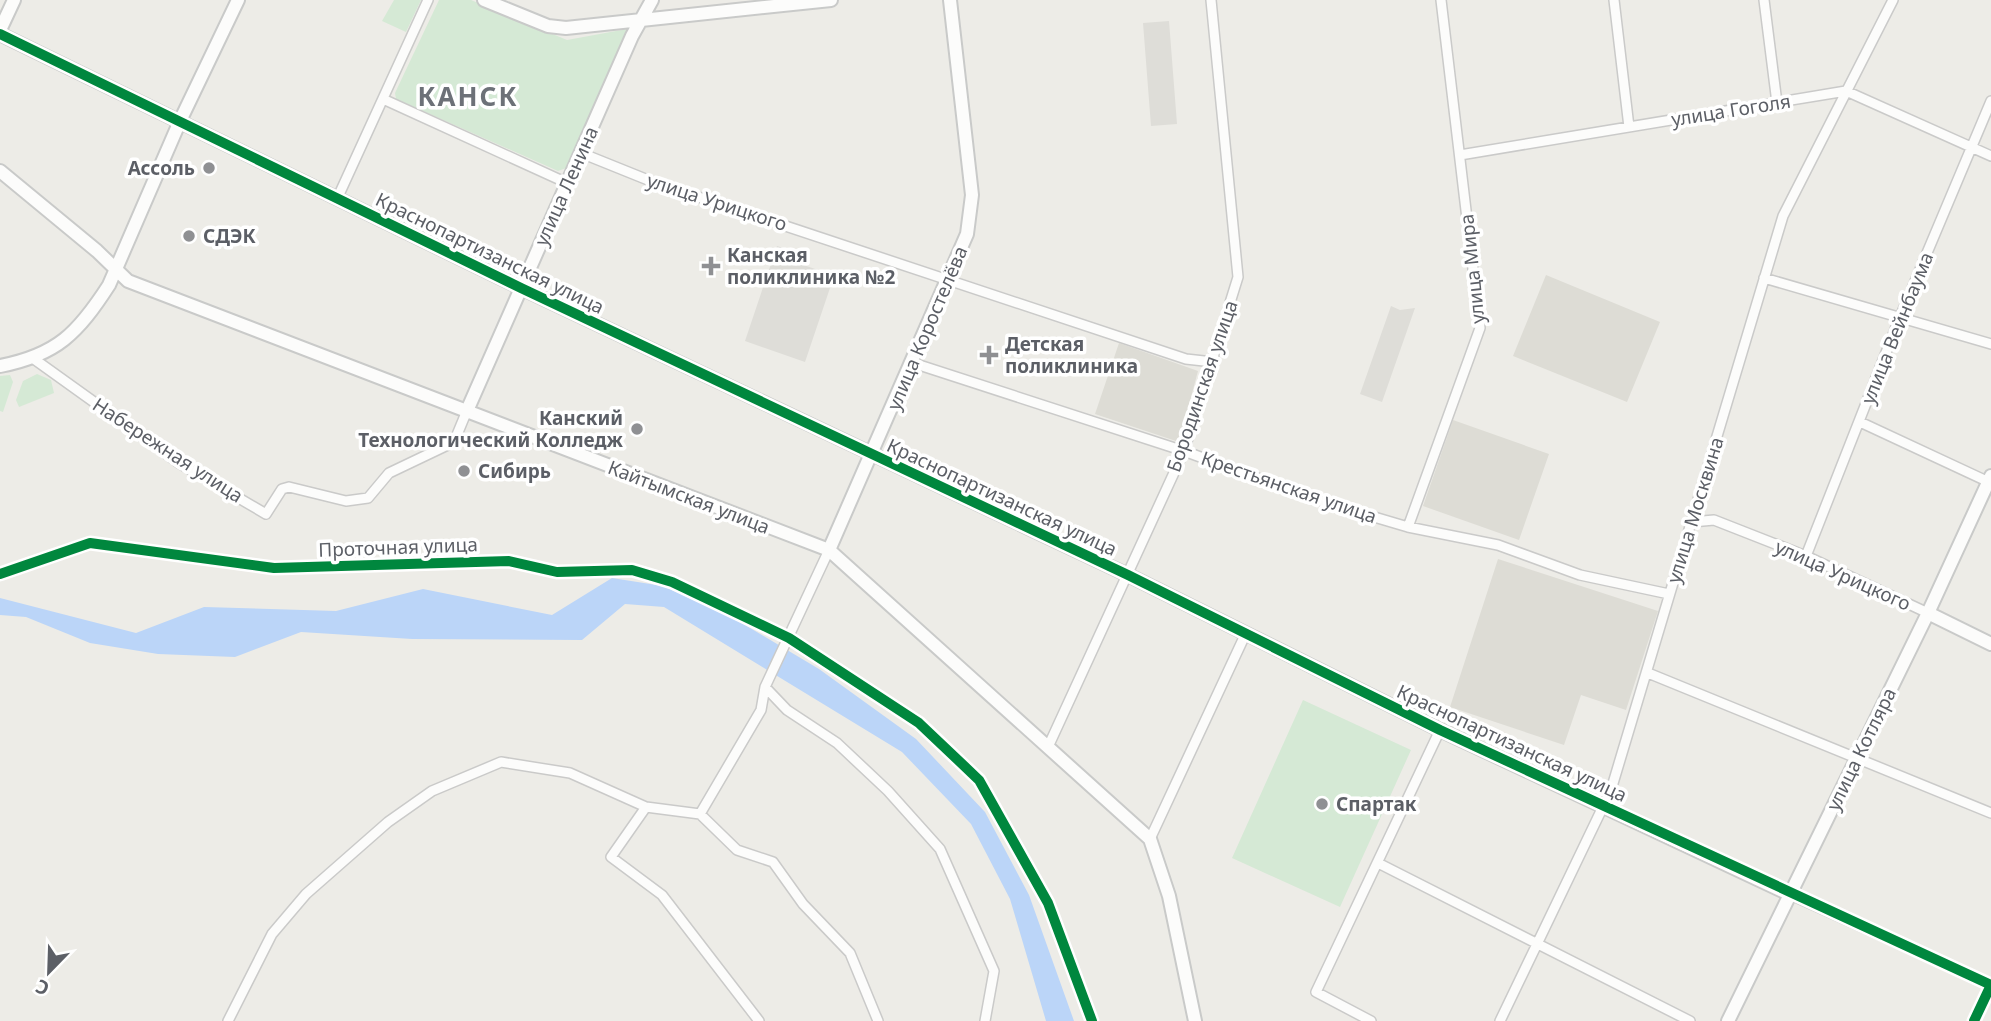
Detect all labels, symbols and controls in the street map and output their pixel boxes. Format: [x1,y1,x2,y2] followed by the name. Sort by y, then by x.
[418,78,518,114] district label: КАНСК
[1669,88,1793,132] street label: улица Гоголя
[528,122,604,250] street label: улица Ленина
[128,155,195,181] place label: Ассоль
[201,160,217,176] marker: Ассоль
[644,167,790,237] street label: улица Урицкого
[371,186,609,320] street label: Краснопартизанская улица
[1453,213,1491,325] street label: улица Мира
[203,223,256,249] place label: СДЭК
[181,228,197,244] marker: СДЭК
[727,242,896,290] place label: Канская поликлиника №2
[881,242,973,414] street label: улица Коростелёва
[1855,248,1939,408] street label: улица Вейнбаума
[701,256,721,276] marker: Канская поликлиника №2
[1160,297,1244,475] street label: Бородинская улица
[1005,331,1138,379] place label: Детская поликлиника
[979,345,999,365] marker: Детская поликлиника
[88,392,248,508] street label: Набережная улица
[358,405,624,453] place label: Канский Технологический Колледж
[629,421,645,437] marker: Канский Технологический Колледж
[883,432,1121,562] street label: Краснопартизанская улица
[1660,434,1730,586] street label: улица Москвина
[1198,445,1380,529] street label: Крестьянская улица
[604,454,774,540] street label: Кайтымская улица
[478,458,551,484] place label: Сибирь
[456,463,472,479] marker: Сибирь
[318,531,478,563] street label: Проточная улица
[1771,533,1915,617] street label: улица Урицкого
[1393,678,1631,808] street label: Краснопартизанская улица
[1820,683,1902,815] street label: улица Котляра
[1336,791,1417,817] place label: Спартак
[1314,796,1330,812] marker: Спартак
[14,937,84,1007] north arrow
[32,973,53,1002] text: С

